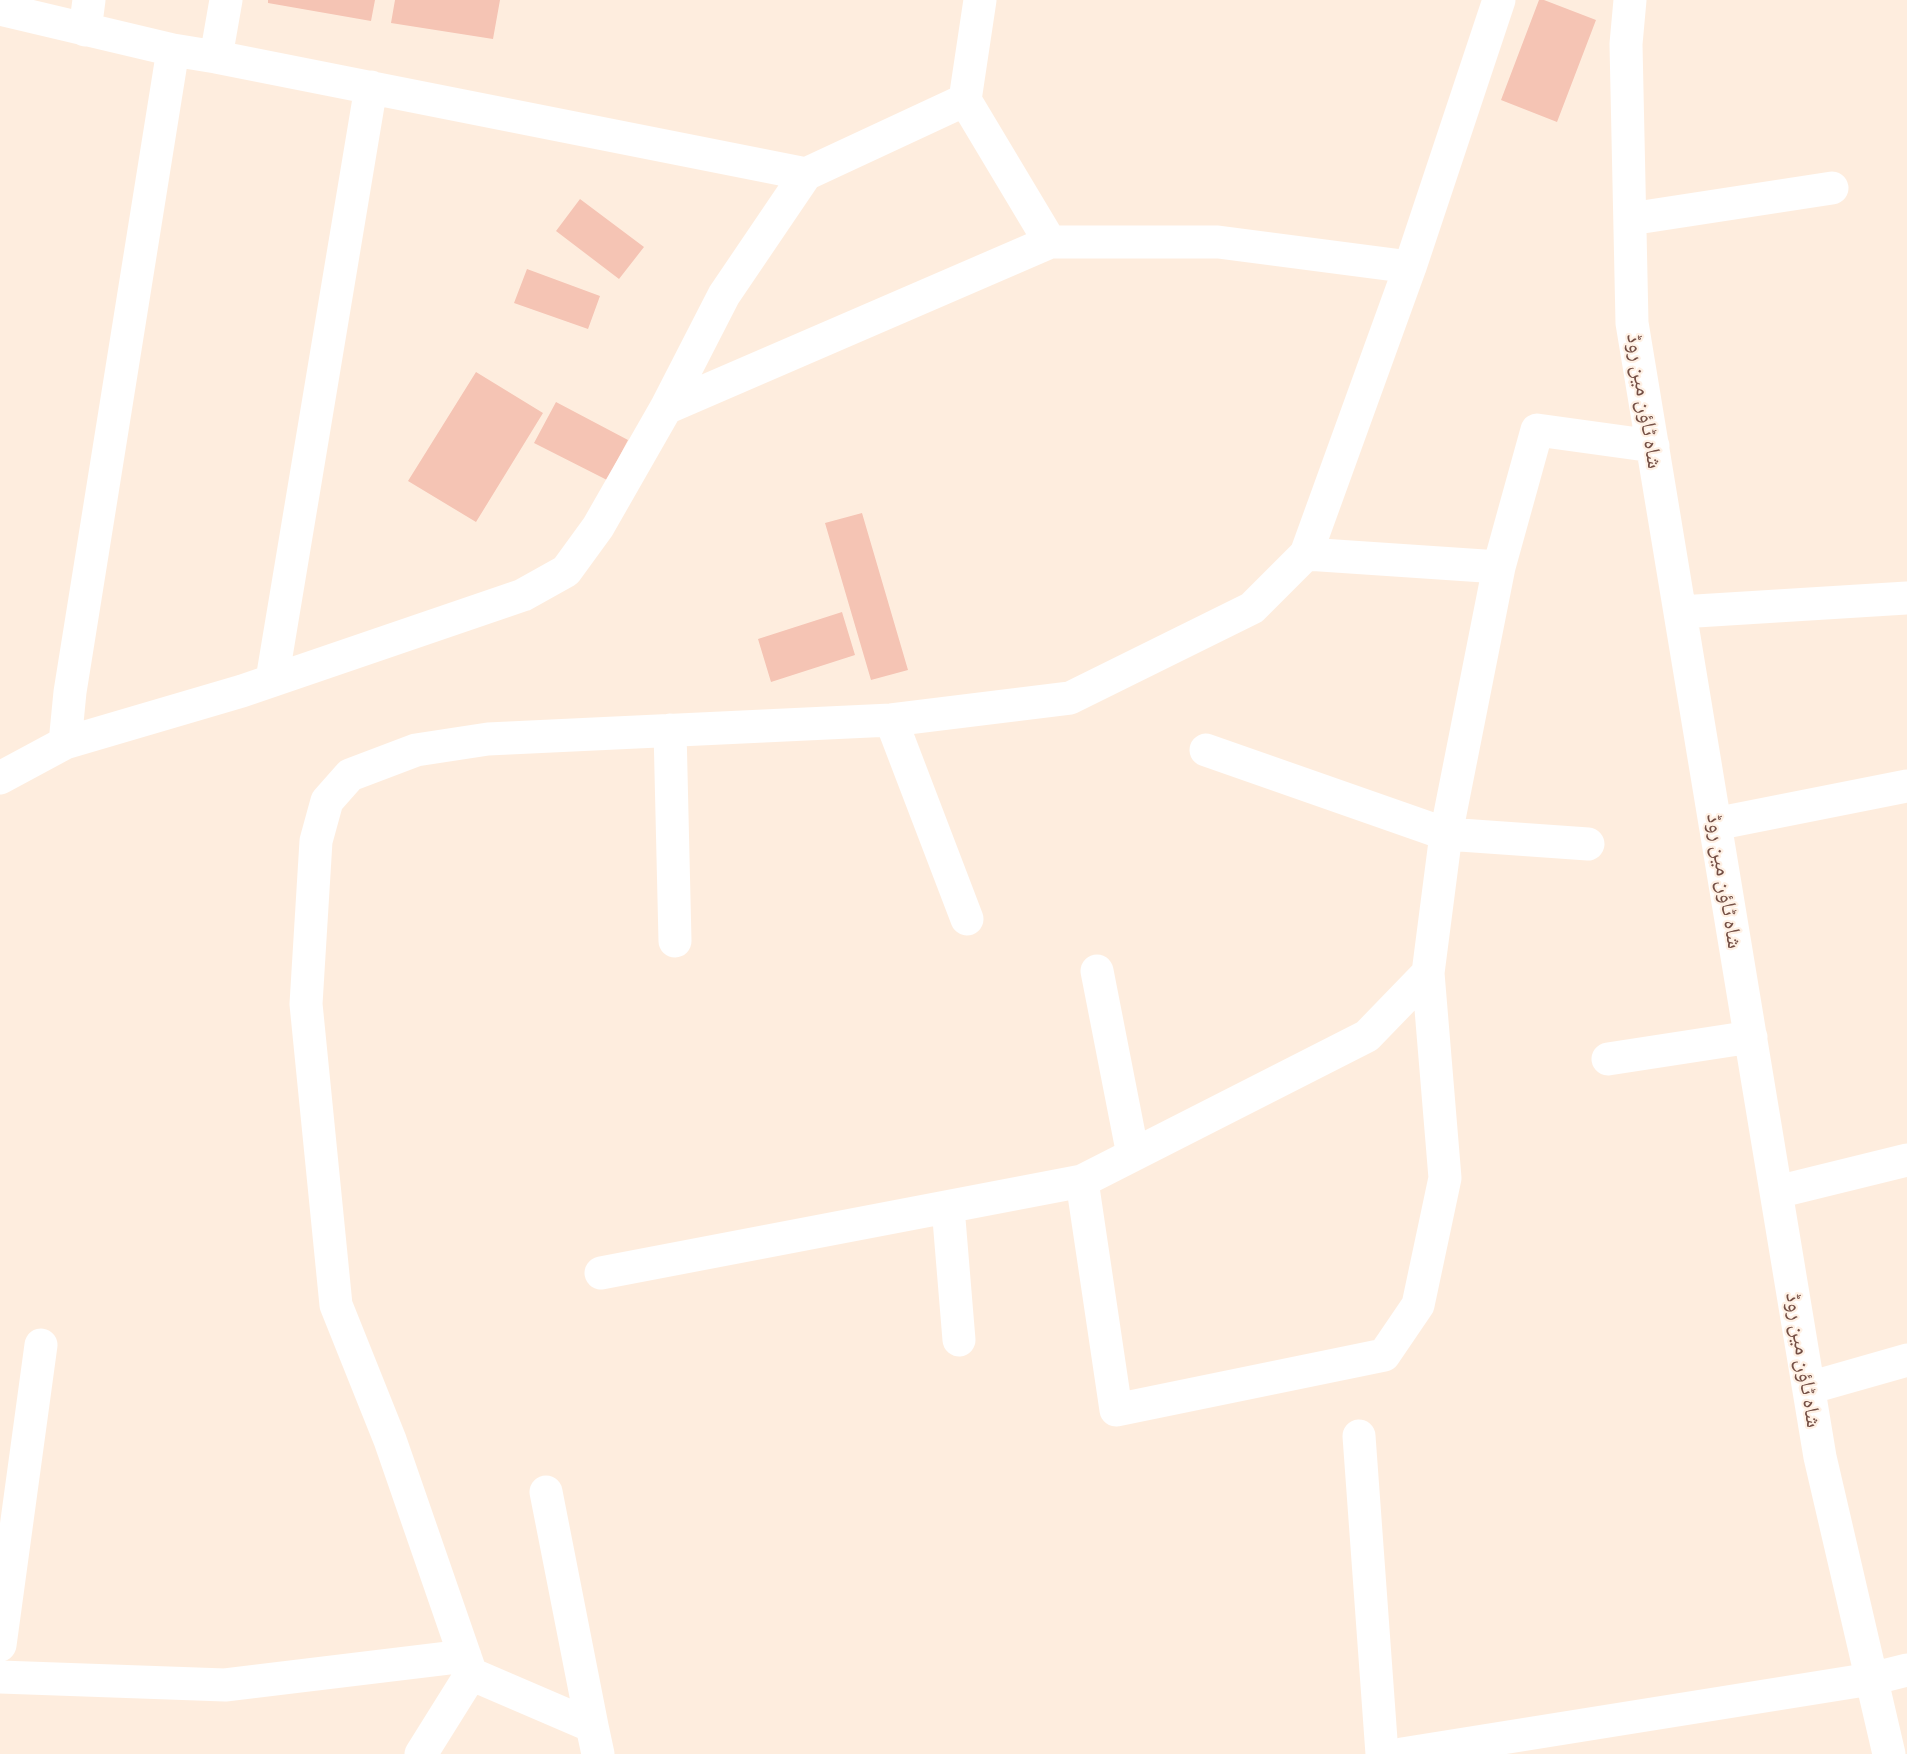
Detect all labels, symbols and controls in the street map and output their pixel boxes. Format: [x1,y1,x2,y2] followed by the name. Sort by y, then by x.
[1621,331,1669,471] street label: شاہ ٹاؤن مین روڈ
[1701,811,1749,951] street label: شاہ ٹاؤن مین روڈ
[1780,1290,1828,1430] street label: شاہ ٹاؤن مین روڈ

